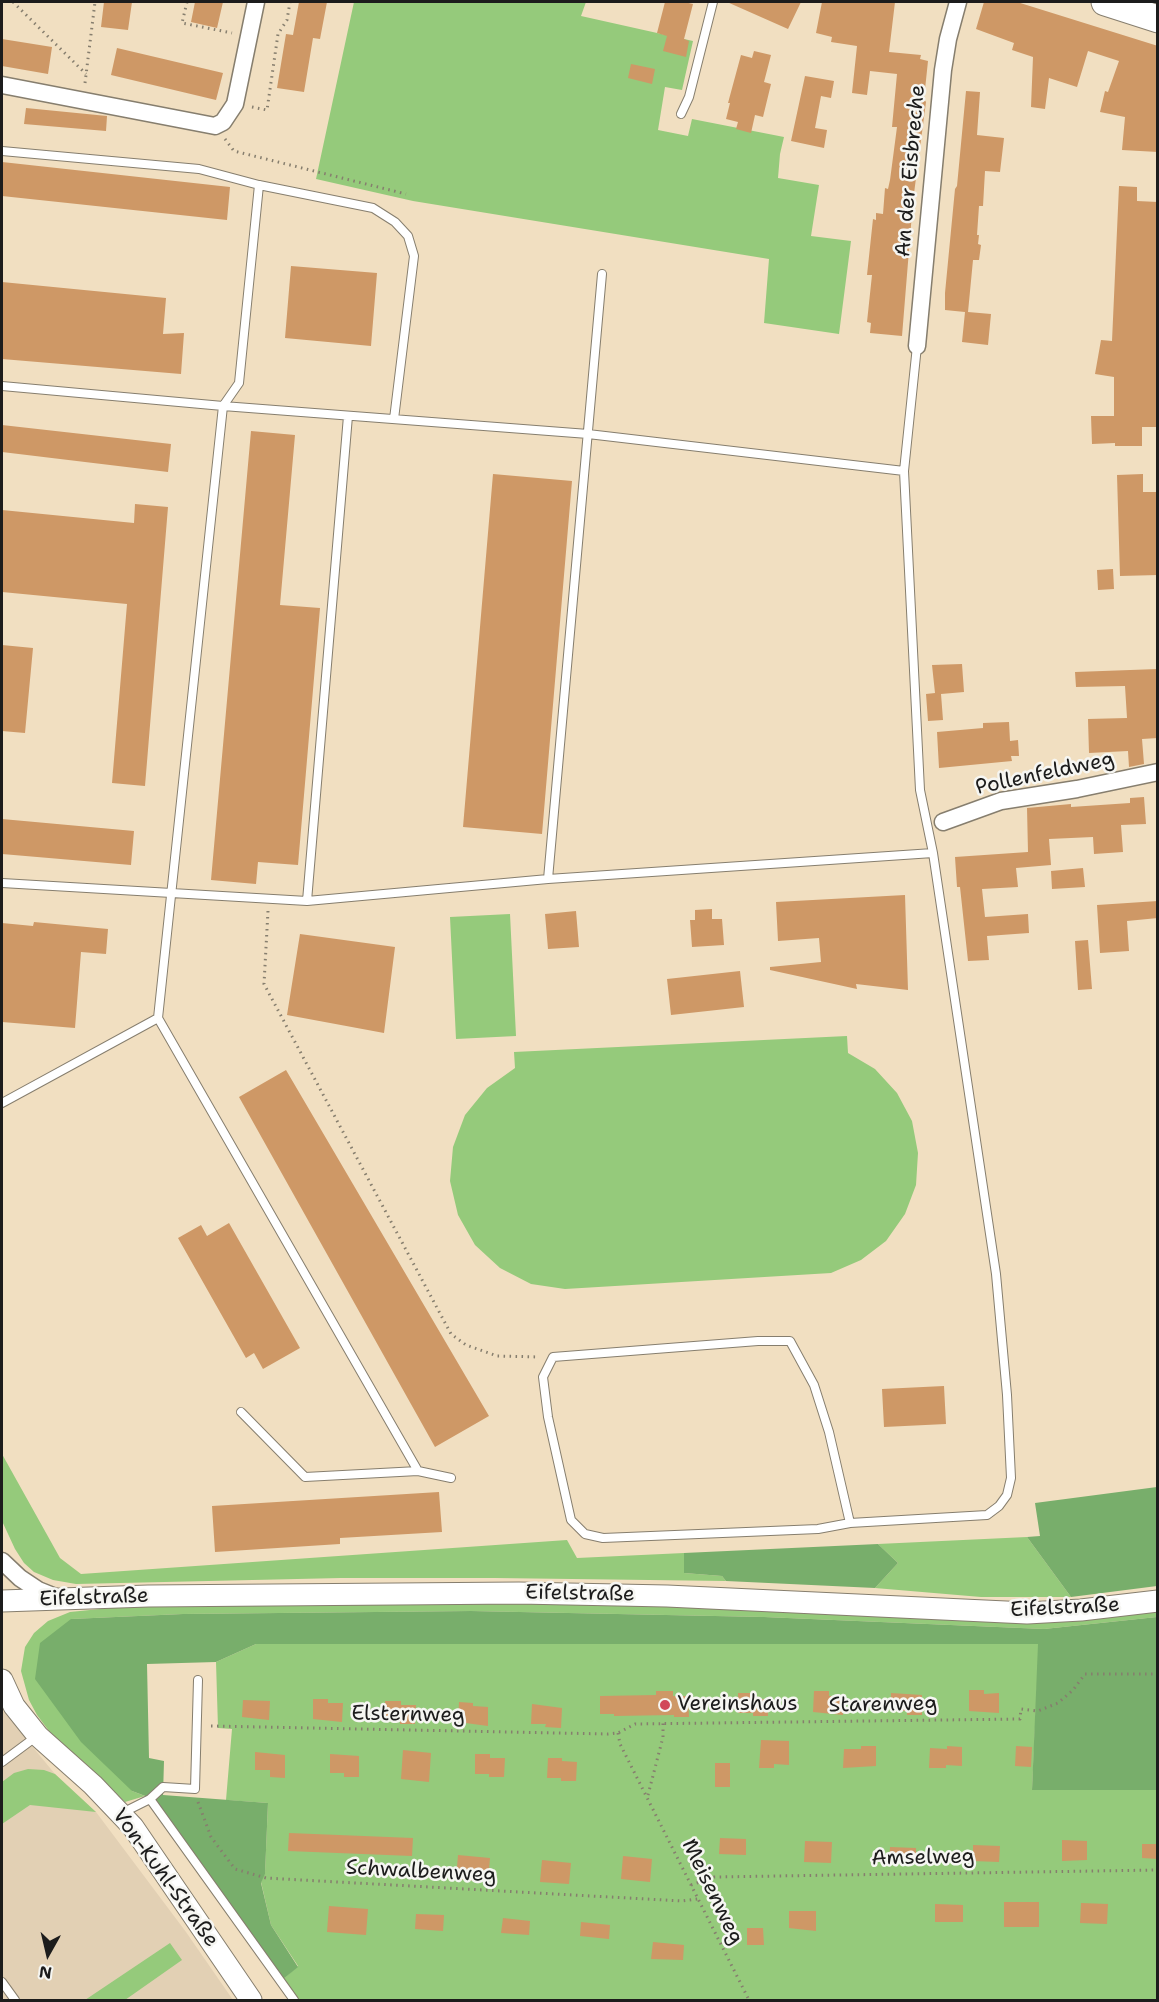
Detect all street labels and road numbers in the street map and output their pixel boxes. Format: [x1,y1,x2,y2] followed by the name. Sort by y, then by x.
[891,84,931,258] street label: An der Eisbreche
[973,747,1117,801] street label: Pollenfeldweg
[525,1580,635,1608] street label: Eifelstraße
[39,1583,149,1613] street label: Eifelstraße
[1010,1593,1120,1623] street label: Eifelstraße
[829,1691,937,1719] street label: Starenweg
[351,1701,465,1729] street label: Elsternweg
[106,1804,224,1952] street label: Von-Kuhl-Straße
[676,1835,748,1949] street label: Meisenweg
[871,1845,975,1871] street label: Amselweg
[345,1855,497,1889] street label: Schwalbenweg

